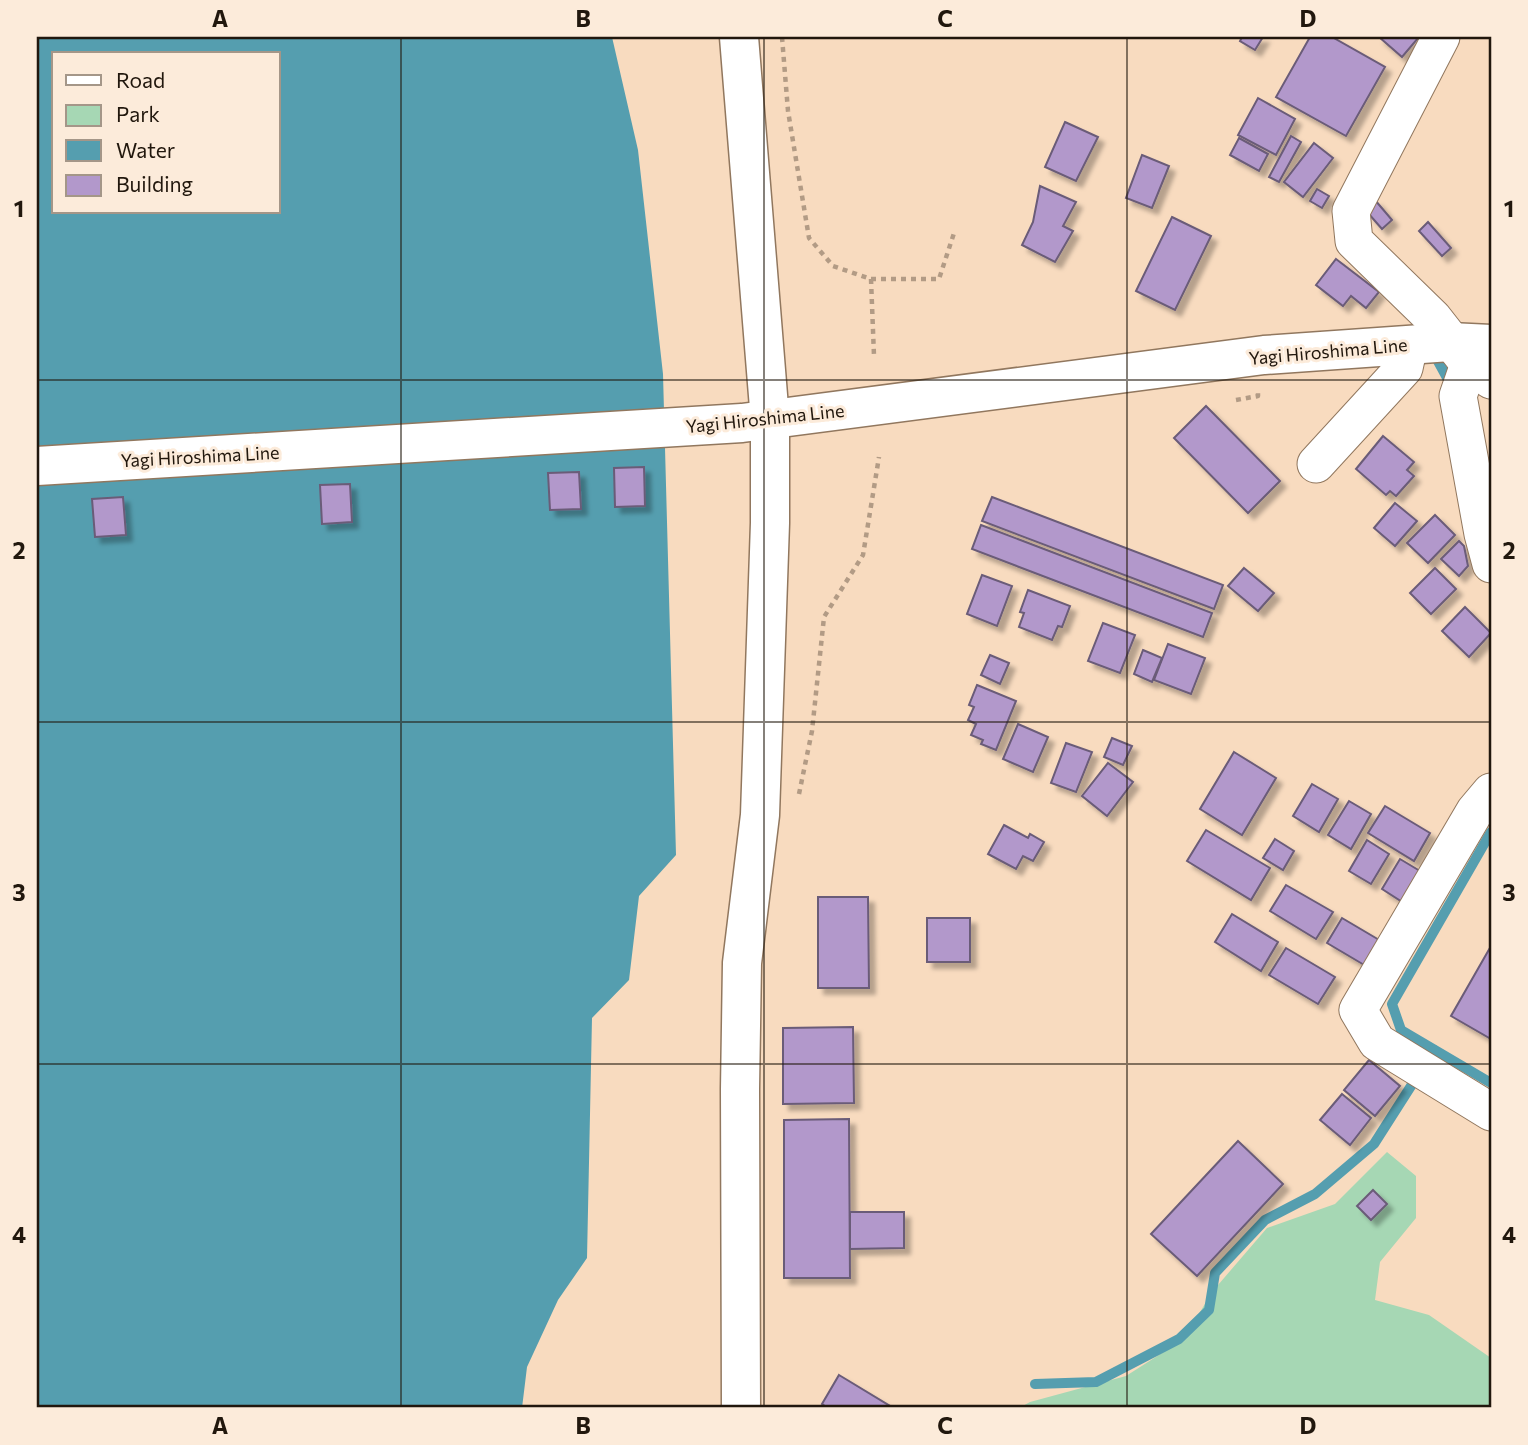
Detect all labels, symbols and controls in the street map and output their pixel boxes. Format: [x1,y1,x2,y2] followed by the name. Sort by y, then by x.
[212,4,229,32] text: A
[575,4,591,32] text: B
[937,4,953,32] text: C
[1300,4,1317,32] text: D
[52,52,280,214] legend
[116,67,165,92] text: Road
[116,101,160,126] text: Park
[116,137,175,162] text: Water
[116,171,193,196] text: Building
[14,194,24,222] text: 1
[1504,194,1514,222] text: 1
[1248,333,1408,369] street label: Yagi Hiroshima Line
[685,399,845,437] street label: Yagi Hiroshima Line
[120,441,280,471] street label: Yagi Hiroshima Line
[12,536,26,564] text: 2
[1502,536,1516,564] text: 2
[12,878,26,906] text: 3
[1502,878,1516,906] text: 3
[12,1220,26,1248] text: 4
[1502,1220,1516,1248] text: 4
[212,1411,229,1439] text: A
[575,1411,591,1439] text: B
[937,1411,953,1439] text: C
[1300,1411,1317,1439] text: D

